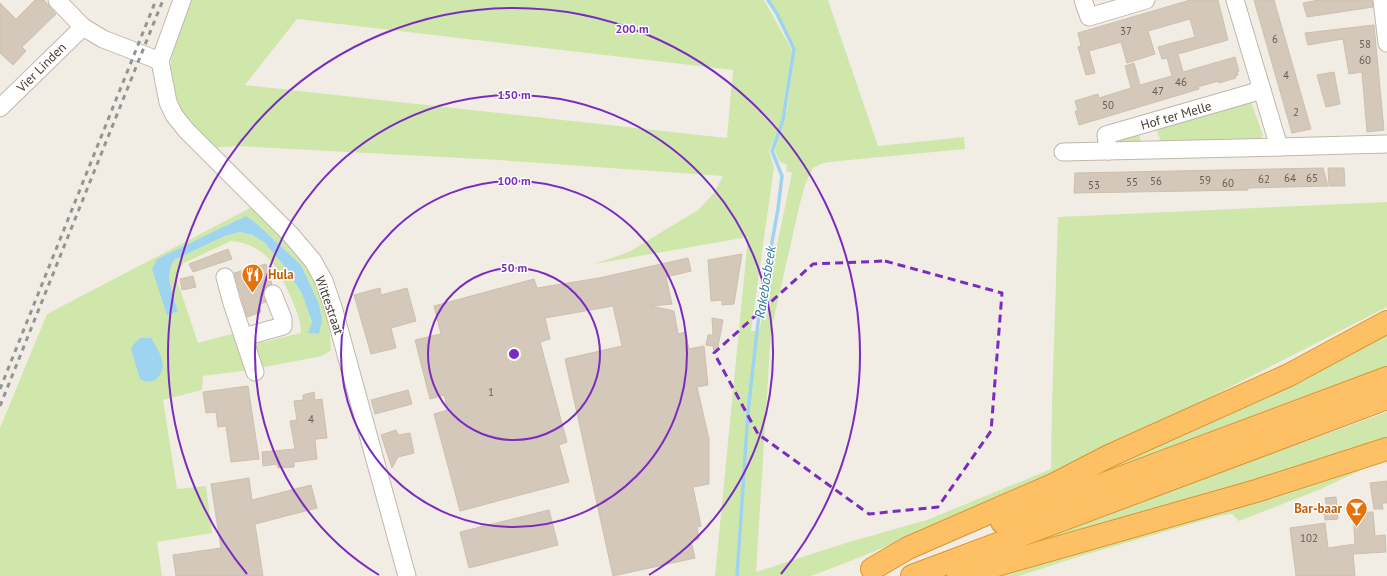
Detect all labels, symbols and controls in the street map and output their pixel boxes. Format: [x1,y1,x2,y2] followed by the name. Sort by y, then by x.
[615,21,649,36] text: 200 m
[1120,24,1132,38] house number: 37
[1272,32,1278,46] house number: 6
[1359,37,1371,51] house number: 58
[12,39,70,96] street label: Vier Linden
[1359,53,1371,67] house number: 60
[1283,68,1289,82] house number: 4
[1175,75,1187,89] house number: 46
[1152,84,1164,98] house number: 47
[497,87,531,102] text: 150 m
[1139,97,1214,134] street label: Hof ter Melle
[1102,98,1114,112] house number: 50
[1293,105,1299,119] house number: 2
[1284,171,1296,185] house number: 64
[1306,171,1318,185] house number: 65
[1258,172,1270,186] house number: 62
[497,173,531,188] text: 100 m
[1199,173,1211,187] house number: 59
[1150,174,1162,188] house number: 56
[1126,175,1138,189] house number: 55
[1222,176,1234,190] house number: 60
[1088,178,1100,192] house number: 53
[750,244,780,319] water label: Rakebosbeek
[501,260,527,275] text: 50 m
[240,261,266,294] restaurant icon: Hula
[268,266,294,283] place label: Hula
[312,273,348,337] street label: Wittestraat
[507,347,521,361] centre of rings
[488,385,494,399] house number: 1
[308,412,314,426] house number: 4
[1344,495,1370,528] bar icon: Bar-baar
[1294,500,1342,517] place label: Bar-baar
[1300,531,1318,545] house number: 102

